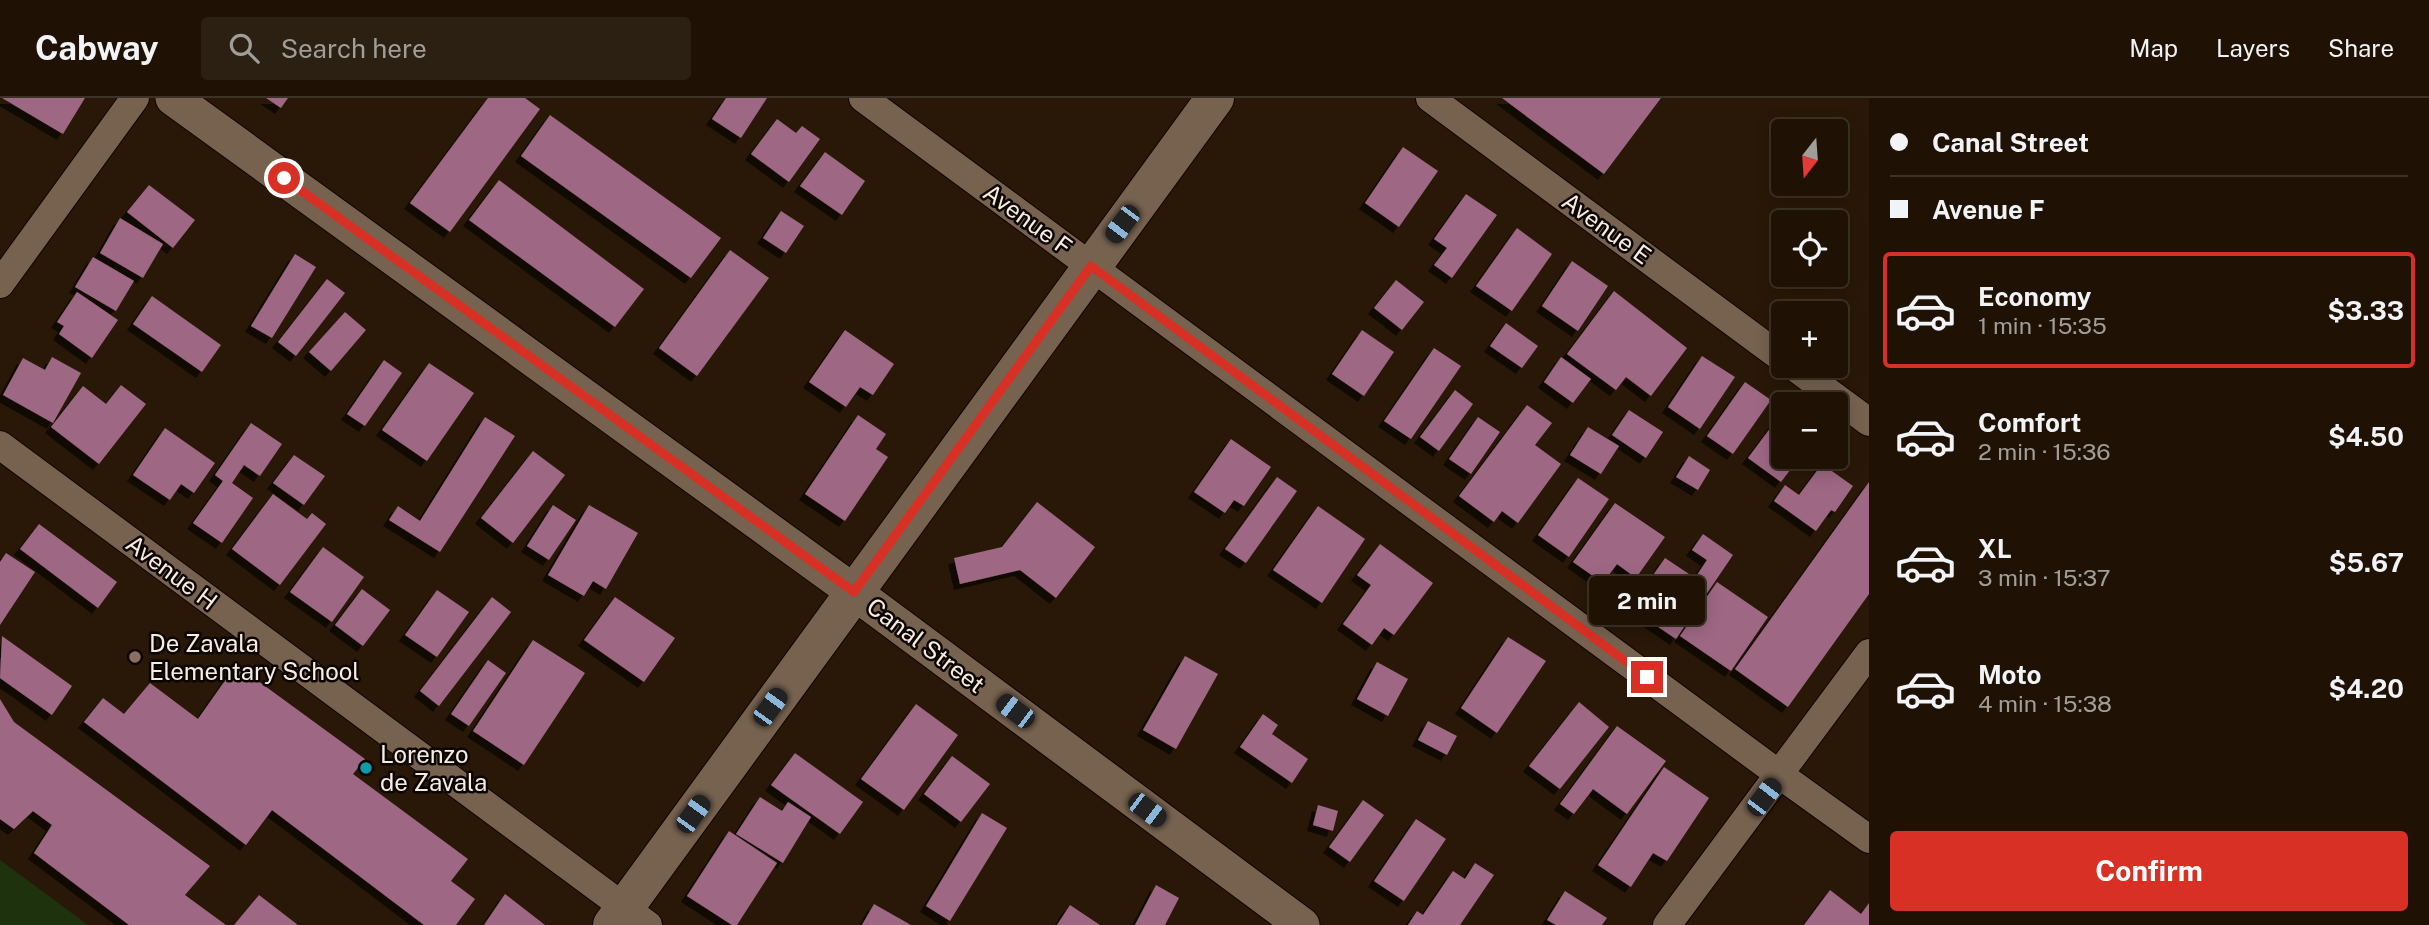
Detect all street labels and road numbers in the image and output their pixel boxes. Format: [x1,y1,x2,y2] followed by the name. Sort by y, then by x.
[978,178,1078,260] street label: Avenue F
[1557,186,1657,270] street label: Avenue E
[121,529,223,615] street label: Avenue H
[862,592,990,698] street label: Canal Street

